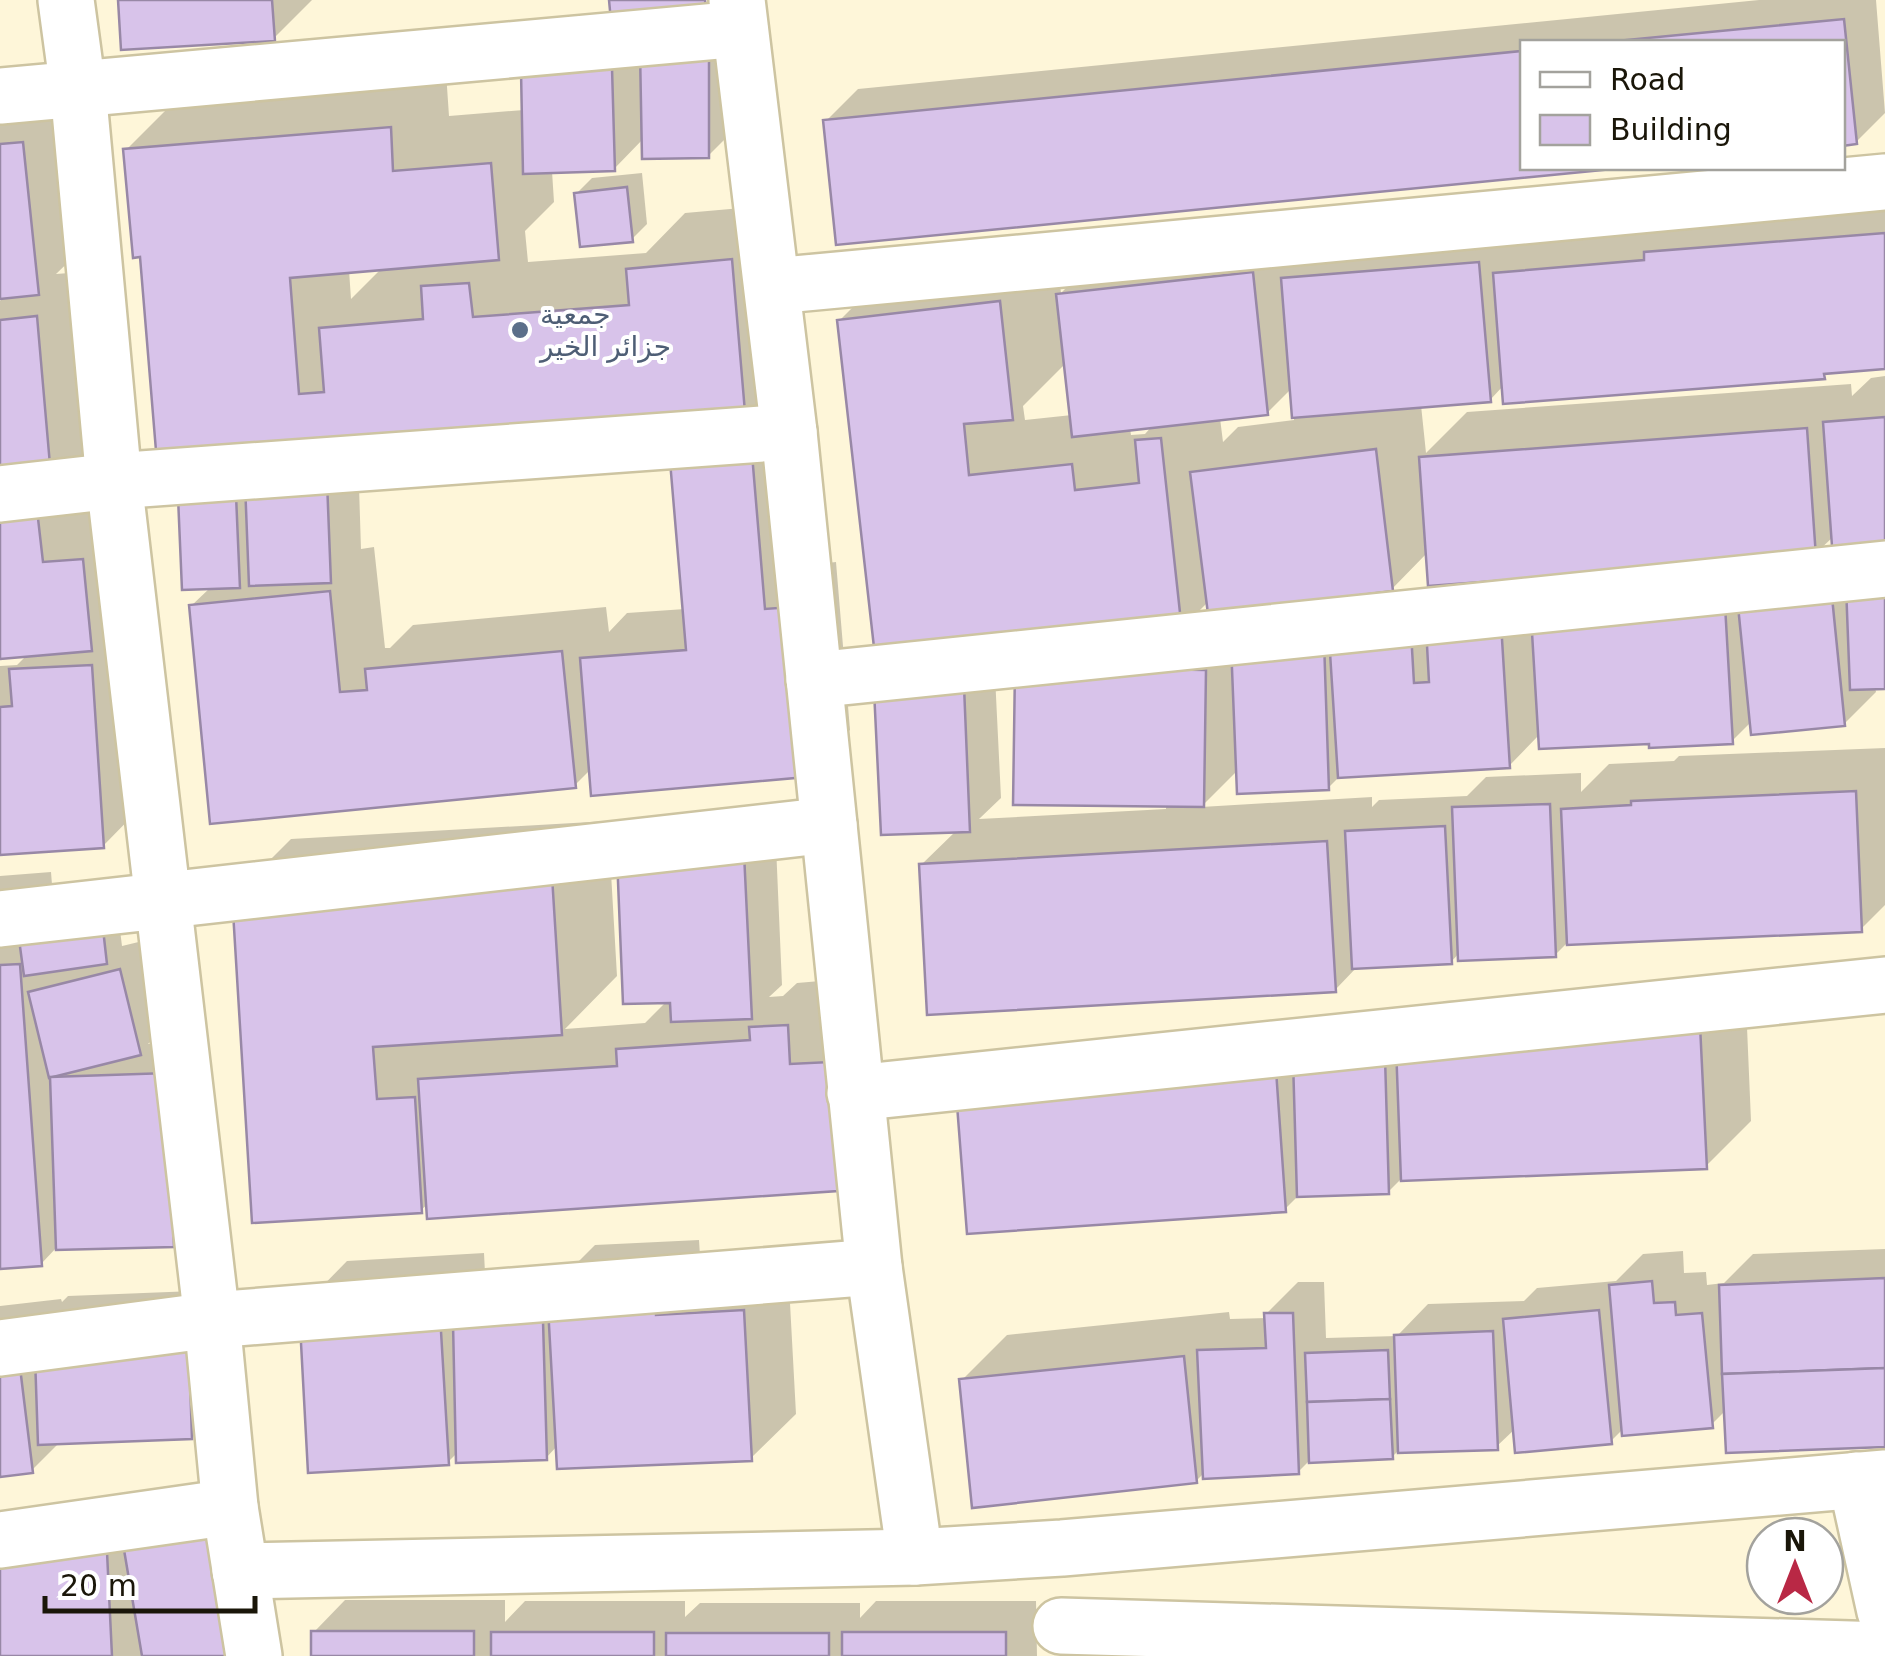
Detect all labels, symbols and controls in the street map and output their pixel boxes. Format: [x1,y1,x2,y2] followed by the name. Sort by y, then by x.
[1520,40,1845,170] legend
[1610,62,1685,97] text: Road
[1610,112,1732,147] text: Building
[538,298,671,363] place label: جمعية جزائر الخير
[509,319,531,341] marker: جمعية جزائر الخير
[1745,1516,1845,1616] north arrow
[1783,1525,1807,1558] text: N
[45,1551,255,1613] scale bar
[60,1568,137,1603] text: 20 m

